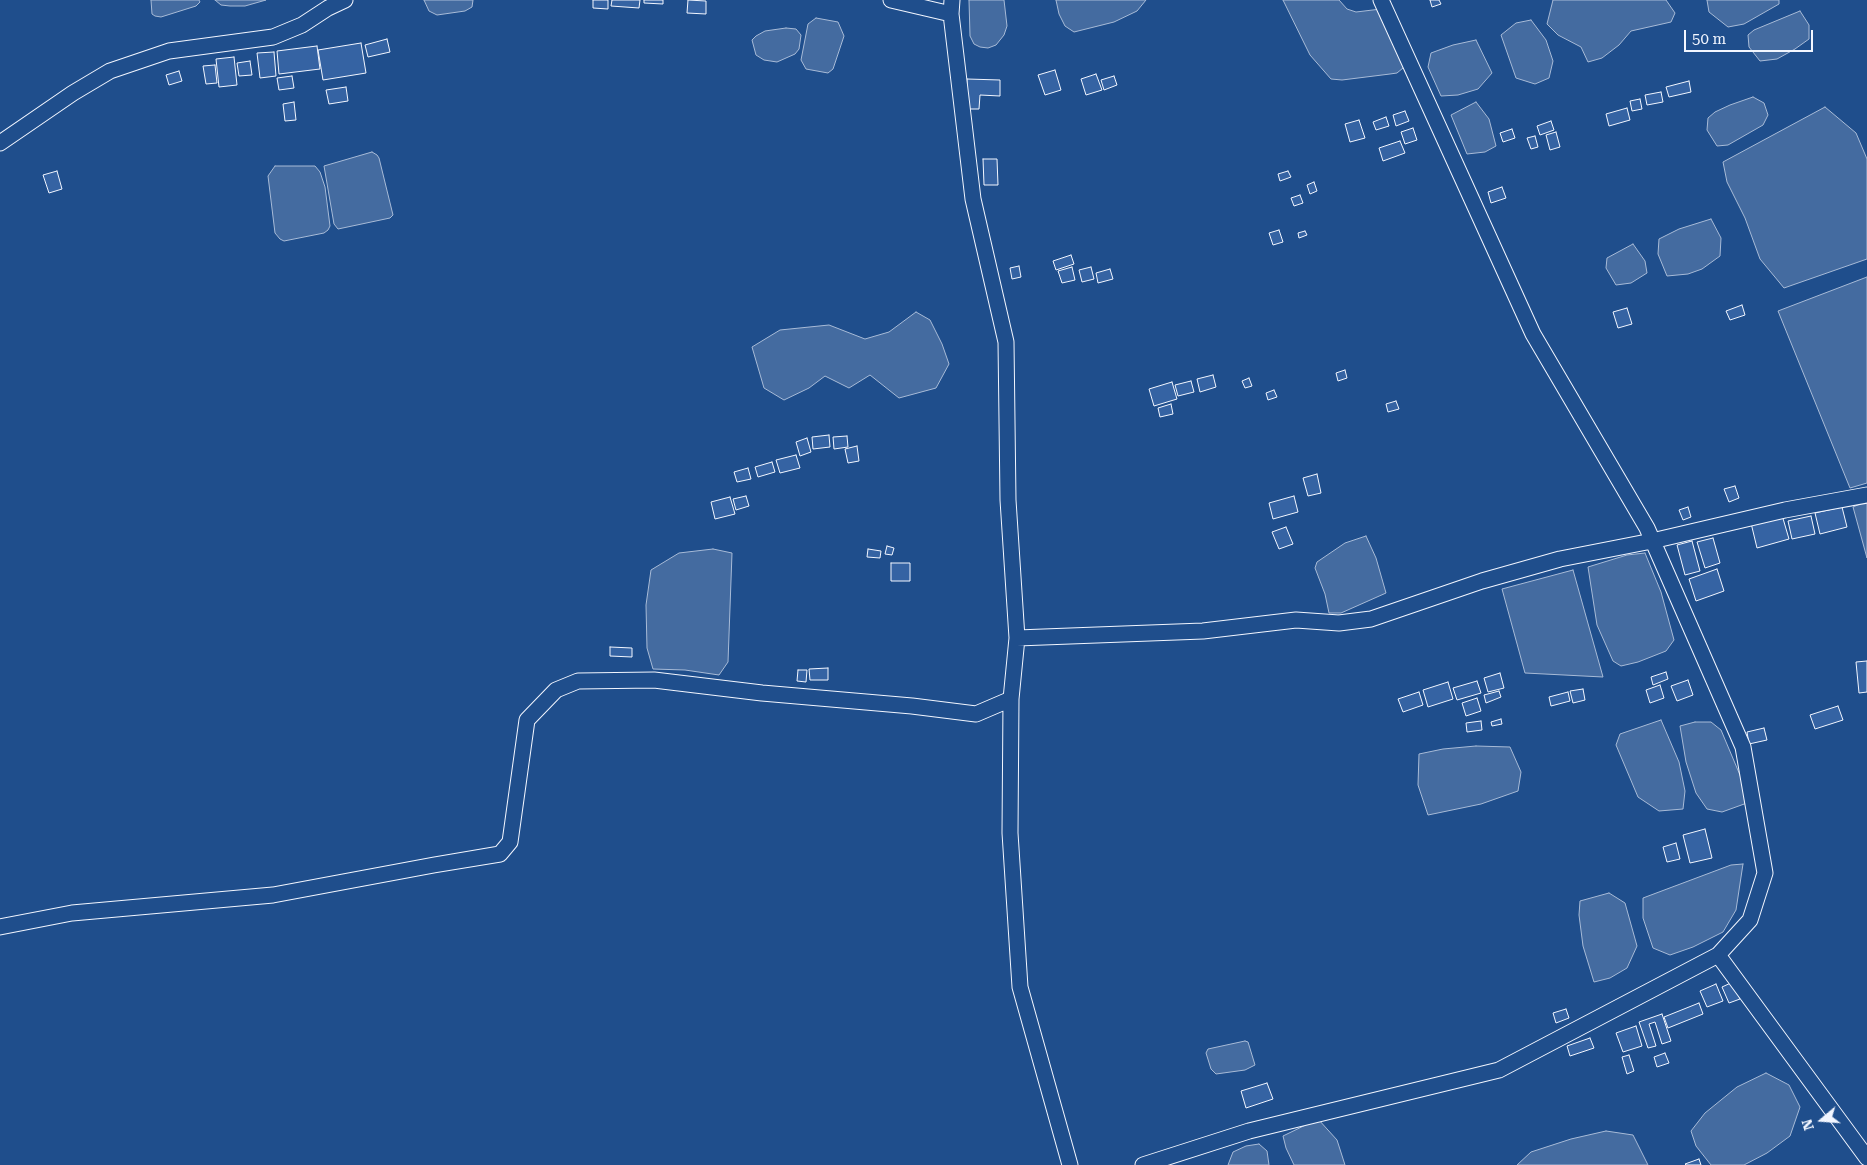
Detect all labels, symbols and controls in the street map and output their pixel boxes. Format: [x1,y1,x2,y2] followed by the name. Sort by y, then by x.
[1687,20,1816,52] scale bar
[1692,30,1726,48] text: 50 m
[1797,1095,1847,1145] north arrow
[1798,1117,1817,1132] text: N

